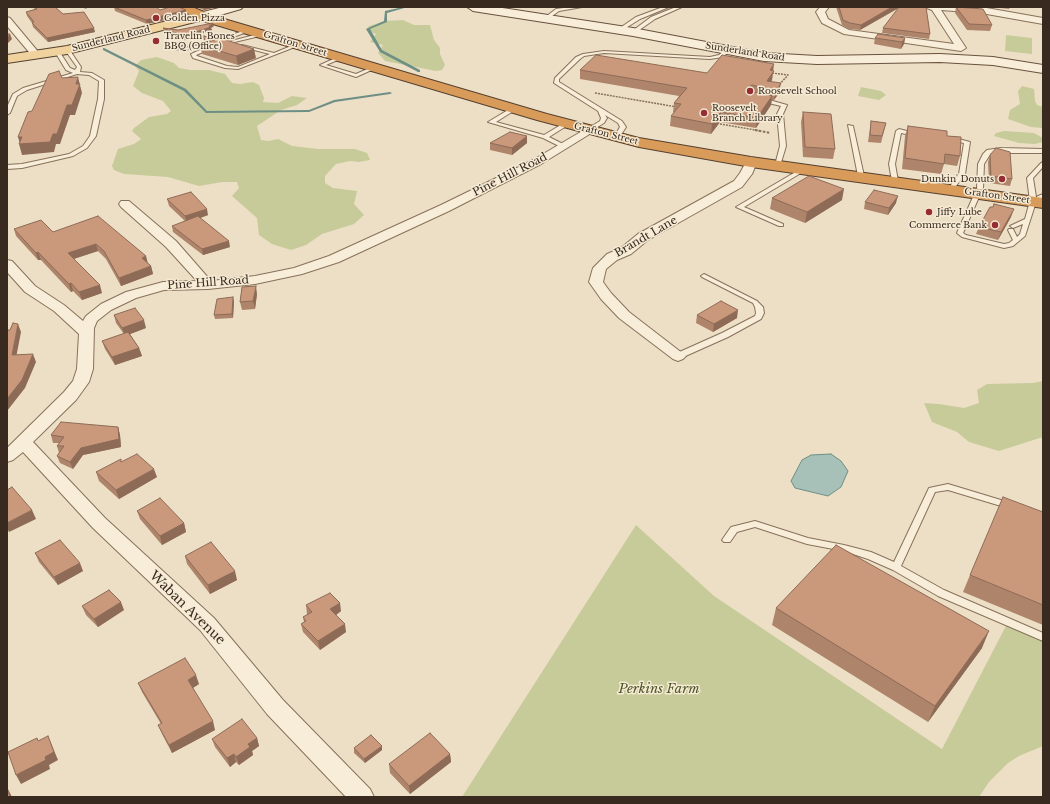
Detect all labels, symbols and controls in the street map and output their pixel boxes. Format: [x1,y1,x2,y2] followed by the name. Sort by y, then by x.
[151,13,161,23] marker: Golden Pizza
[164,13,225,23] place label: Golden Pizza
[71,24,151,54] street label: Sunderland Road
[262,29,328,59] street label: Grafton Street
[164,31,235,52] place label: Travelin' Bones BBQ (Office)
[151,36,161,46] marker: Travelin' Bones BBQ (Office)
[705,40,785,64] street label: Sunderland Road
[745,86,755,96] marker: Roosevelt School
[758,86,837,96] place label: Roosevelt School
[712,103,783,124] place label: Roosevelt Branch Library
[699,108,709,118] marker: Roosevelt Branch Library
[573,121,639,147] street label: Grafton Street
[471,151,549,199] street label: Pine Hill Road
[921,174,994,184] place label: Dunkin' Donuts
[997,174,1007,184] marker: Dunkin' Donuts
[964,186,1030,206] street label: Grafton Street
[924,207,934,217] marker: Jiffy Lube
[937,207,982,217] place label: Jiffy Lube
[612,214,680,260] street label: Brandt Lane
[909,220,987,230] place label: Commerce Bank
[990,220,1000,230] marker: Commerce Bank
[167,274,249,292] street label: Pine Hill Road
[146,568,228,648] street label: Waban Avenue
[619,681,699,697] park label: Perkins Farm

